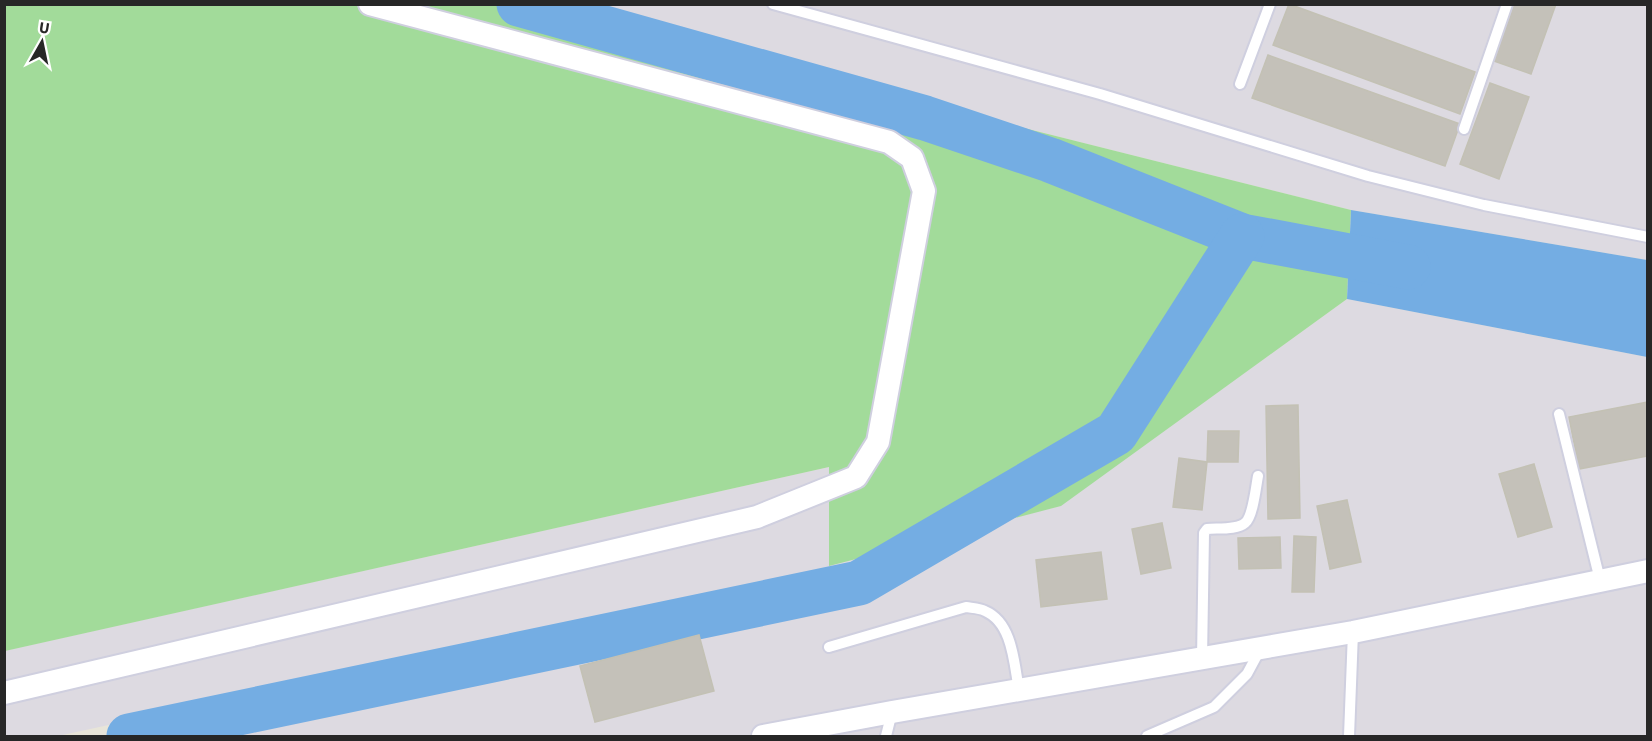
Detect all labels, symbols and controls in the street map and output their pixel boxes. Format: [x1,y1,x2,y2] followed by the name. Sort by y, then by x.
[12,12,72,72] north arrow
[37,16,51,40] text: U

